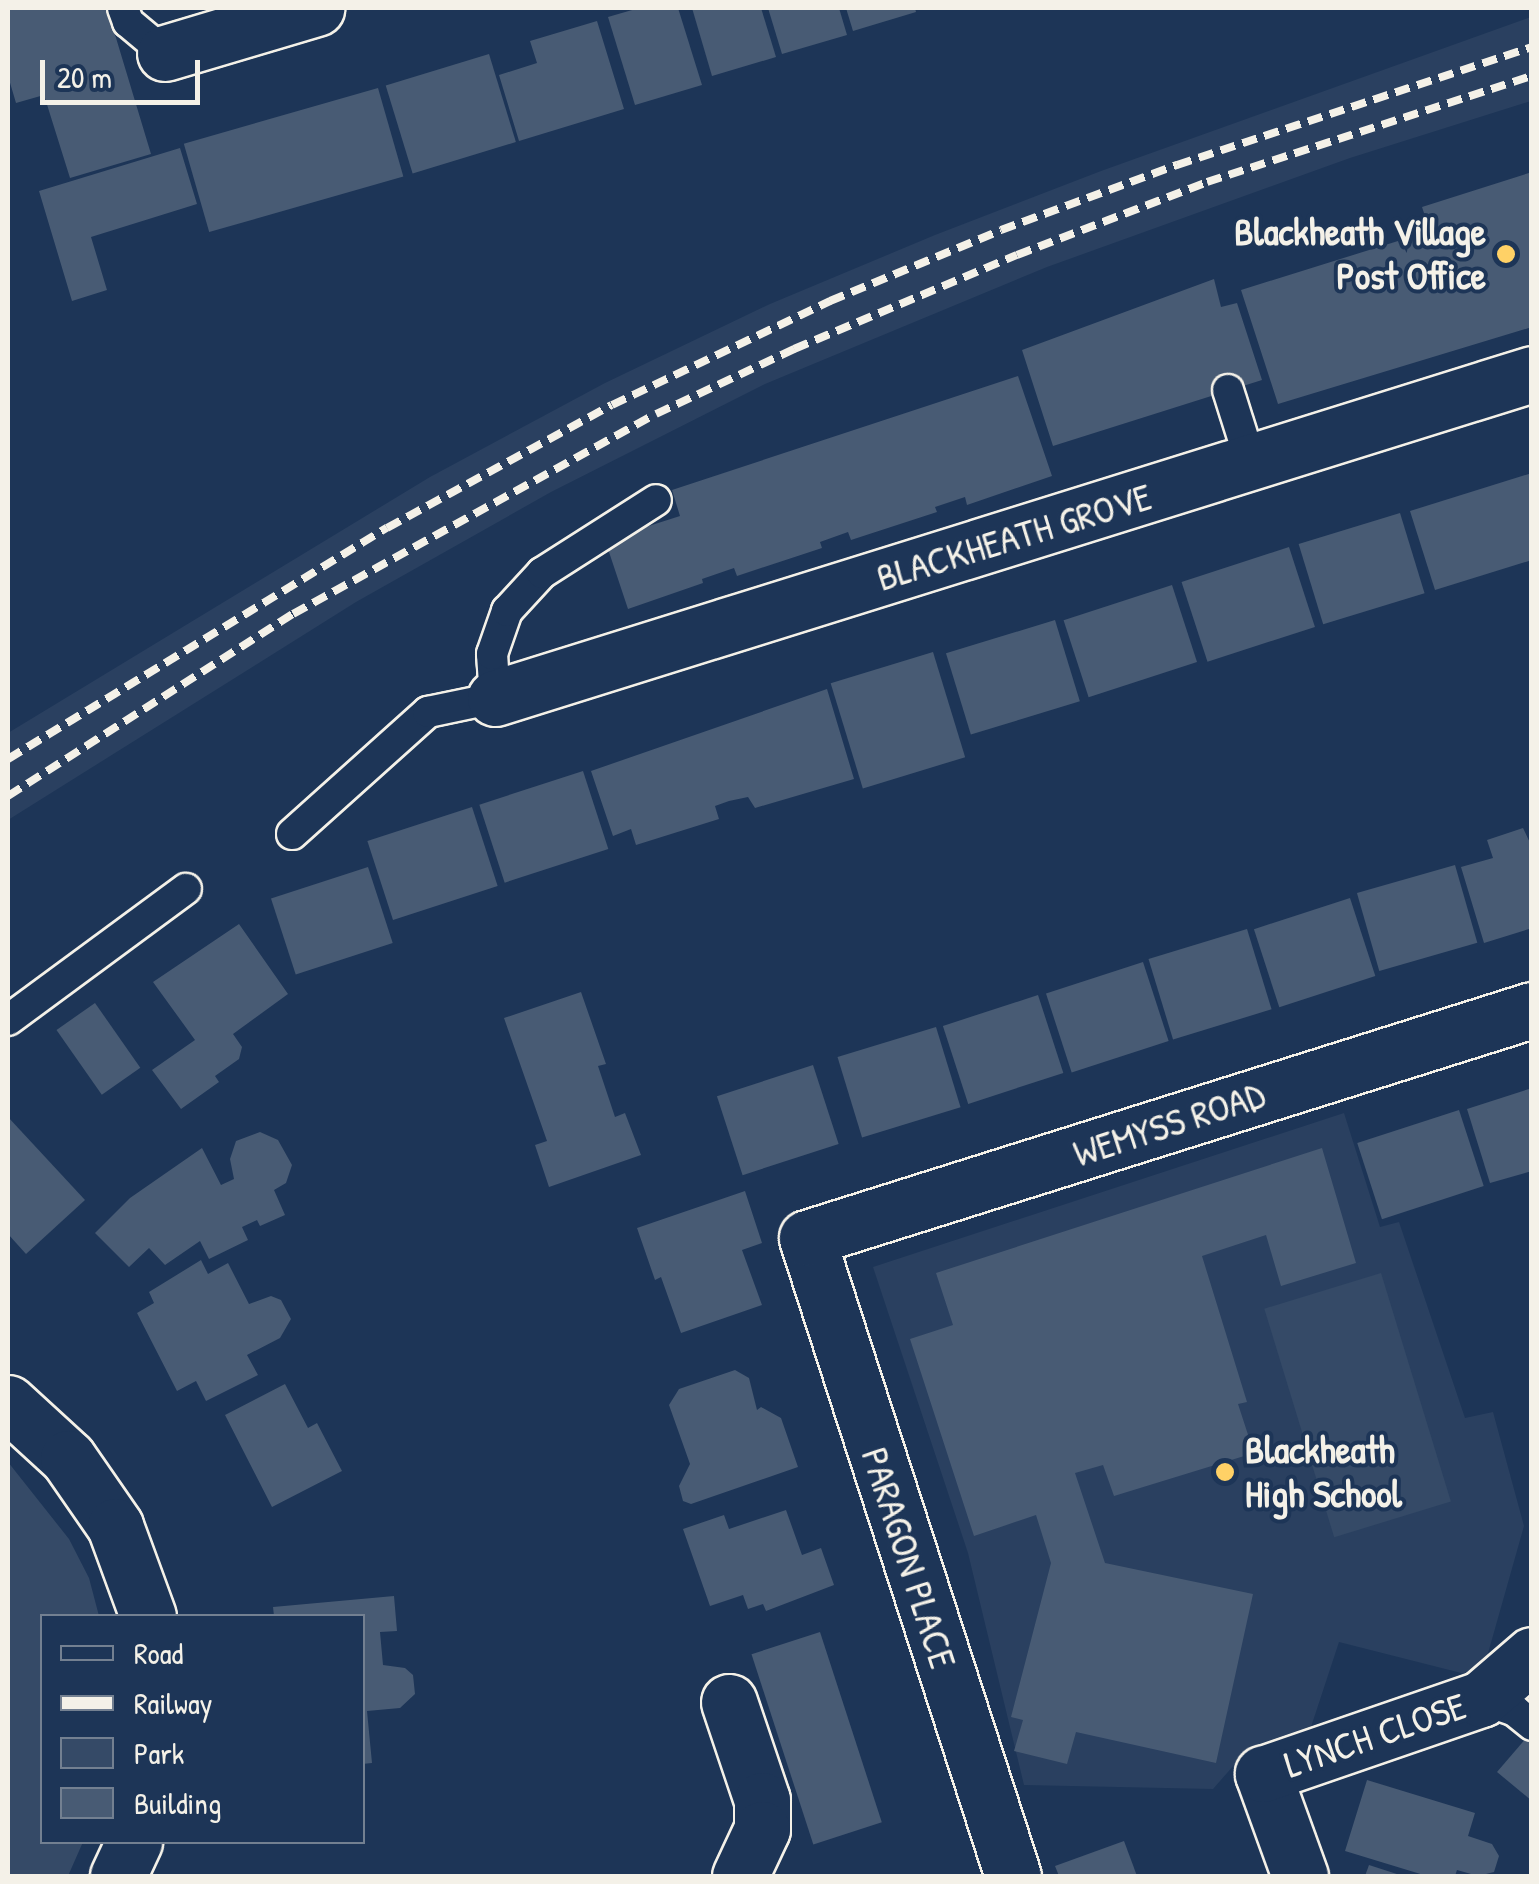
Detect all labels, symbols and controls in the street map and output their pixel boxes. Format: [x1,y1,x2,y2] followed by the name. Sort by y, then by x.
[45,40,205,102] scale bar
[57,57,112,97] text: 20 m
[1234,209,1486,298] place label: Blackheath Village Post Office
[1495,243,1517,265] marker: Blackheath Village Post Office
[871,474,1157,600] street label: BLACKHEATH GROVE
[1068,1072,1270,1176] street label: WEMYSS ROAD
[1245,1427,1402,1516] place label: Blackheath High School
[852,1442,966,1674] street label: PARAGON PLACE
[1214,1461,1236,1483] marker: Blackheath High School
[40,1614,365,1844] legend
[134,1633,183,1673] text: Road
[134,1683,212,1723] text: Railway
[1278,1683,1472,1787] street label: LYNCH CLOSE
[134,1733,184,1773] text: Park
[134,1783,221,1823] text: Building

